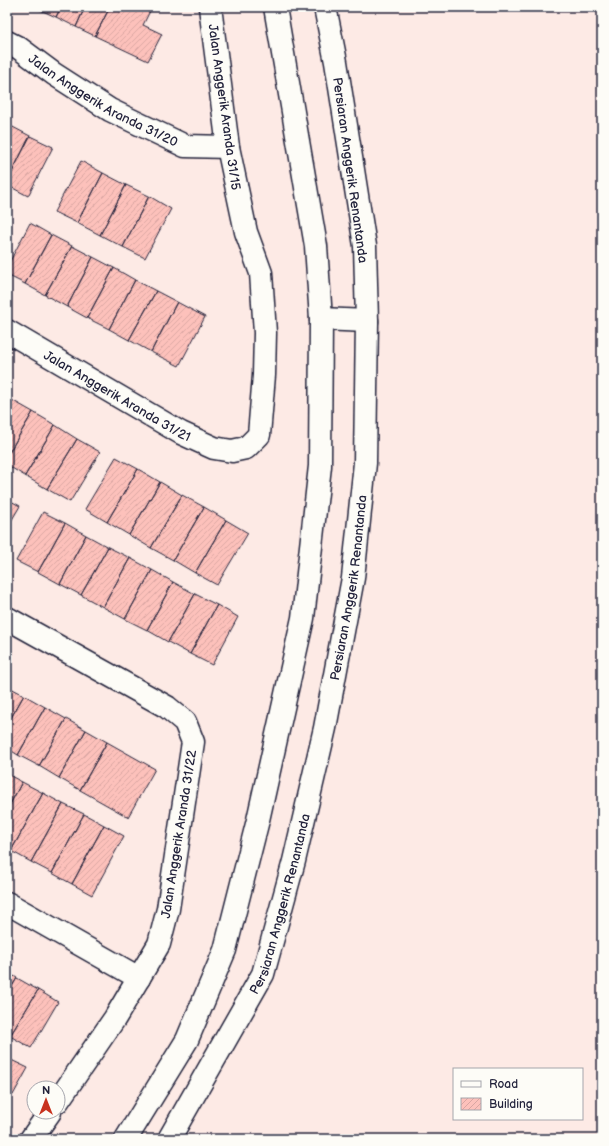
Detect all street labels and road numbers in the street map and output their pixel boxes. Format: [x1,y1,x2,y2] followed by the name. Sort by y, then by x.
[204,23,244,191] street label: Jalan Anggerik Aranda 31/15
[25,51,181,151] street label: Jalan Anggerik Aranda 31/20
[329,76,371,264] street label: Persiaran Anggerik Renantanda
[41,347,193,445] street label: Jalan Anggerik Aranda 31/21
[327,494,371,682] street label: Persiaran Anggerik Renantanda
[158,749,200,919] street label: Jalan Anggerik Aranda 31/22
[246,812,314,997] street label: Persiaran Anggerik Renantanda

